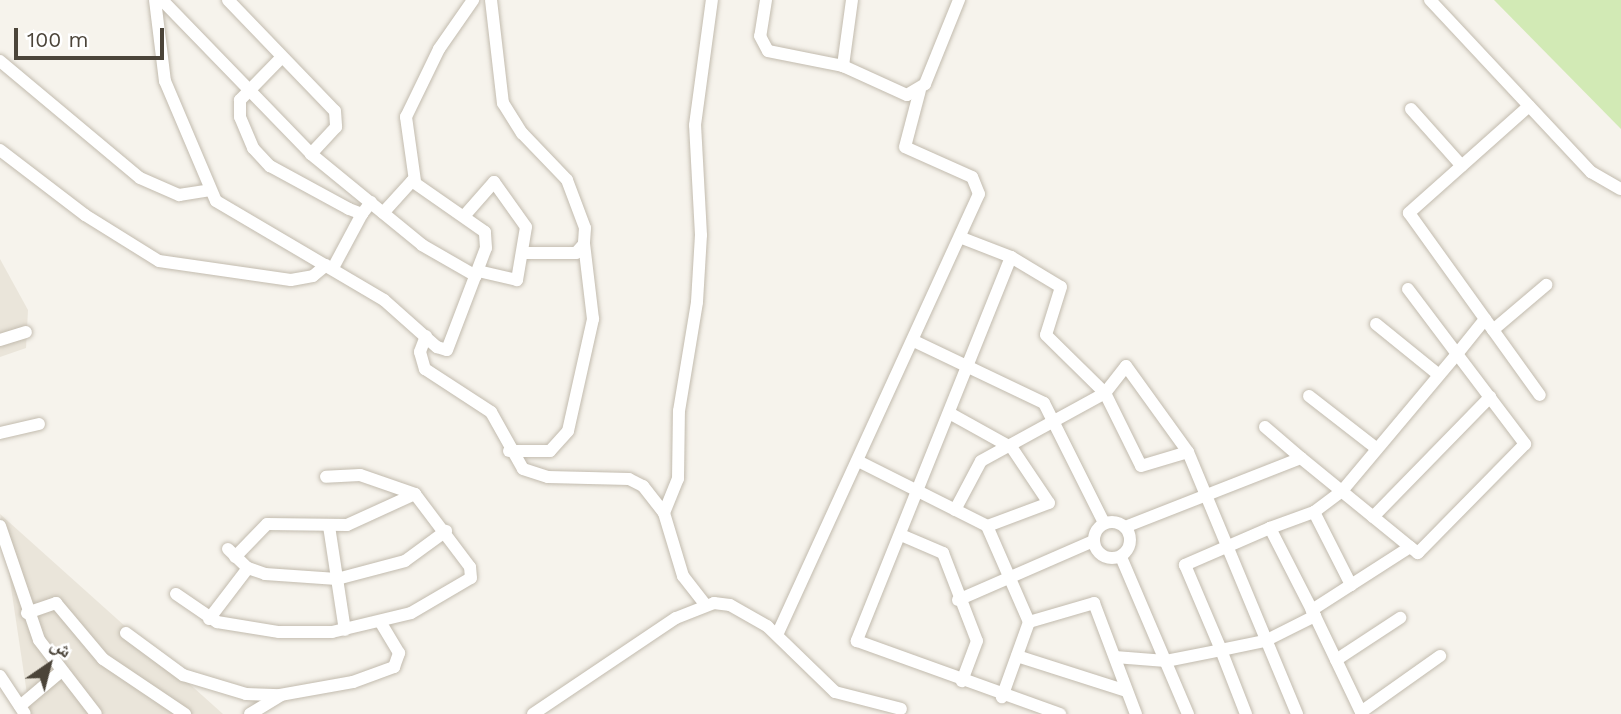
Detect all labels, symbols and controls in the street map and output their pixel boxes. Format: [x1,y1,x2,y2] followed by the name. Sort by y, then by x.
[18,14,168,58] scale bar
[27,27,89,52] text: 100 m
[14,630,84,700] north arrow
[46,632,76,663] text: ش

